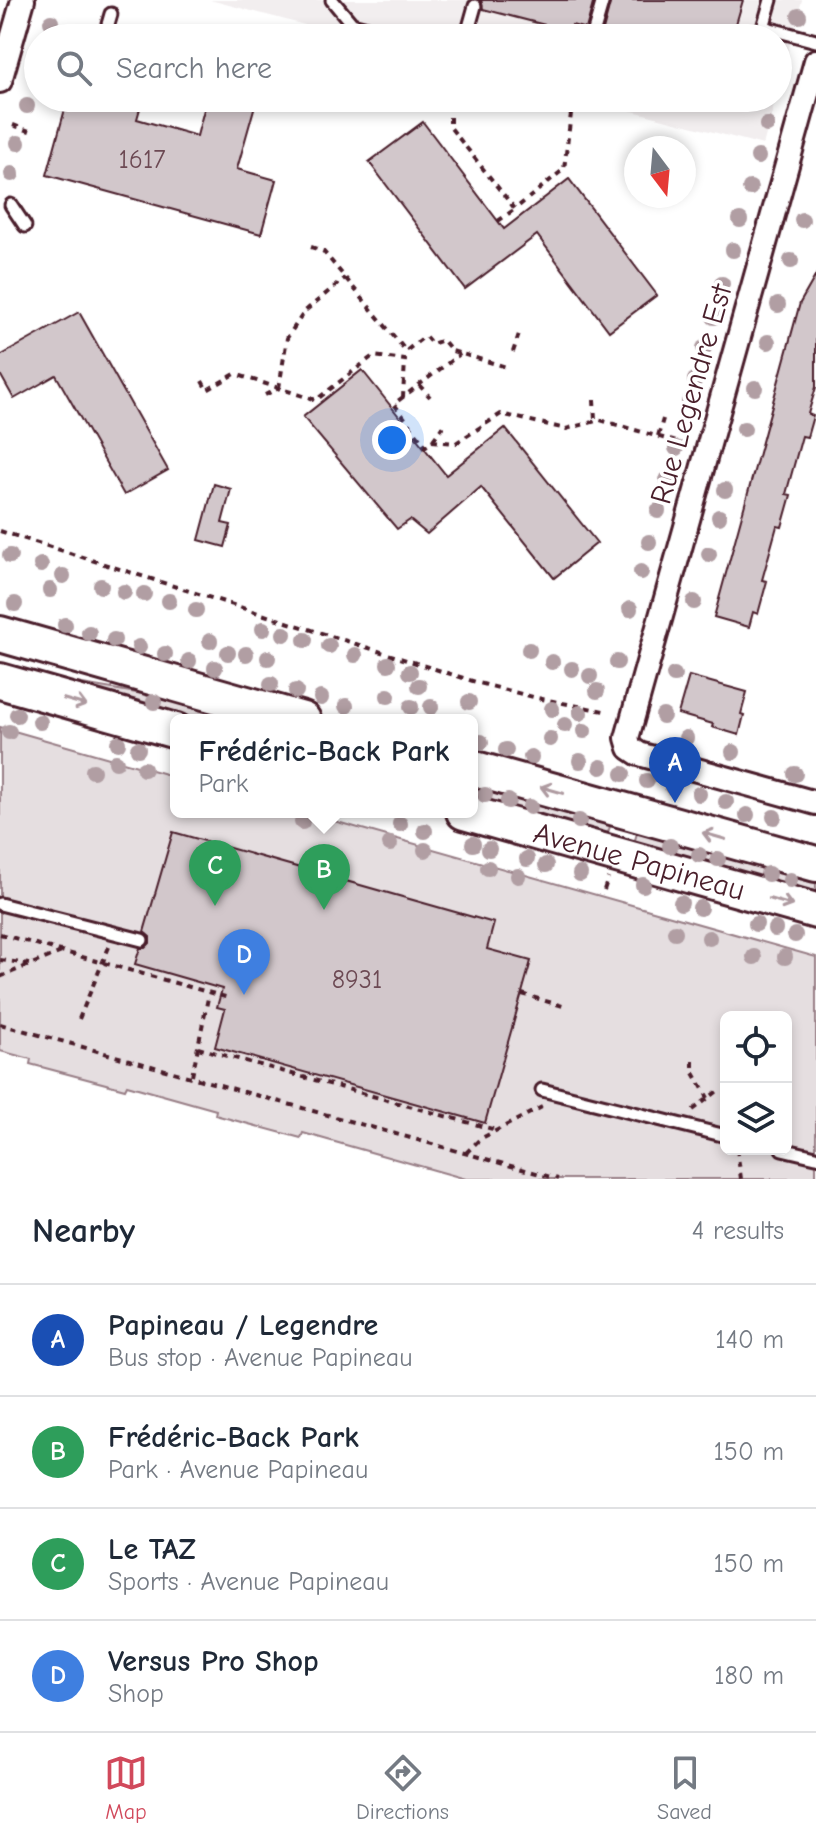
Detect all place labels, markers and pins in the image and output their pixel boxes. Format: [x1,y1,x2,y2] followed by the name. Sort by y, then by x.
[649,737,701,803] pin: A
[189,840,241,906] pin: C
[298,844,350,910] pin: B
[218,929,270,995] pin: D

